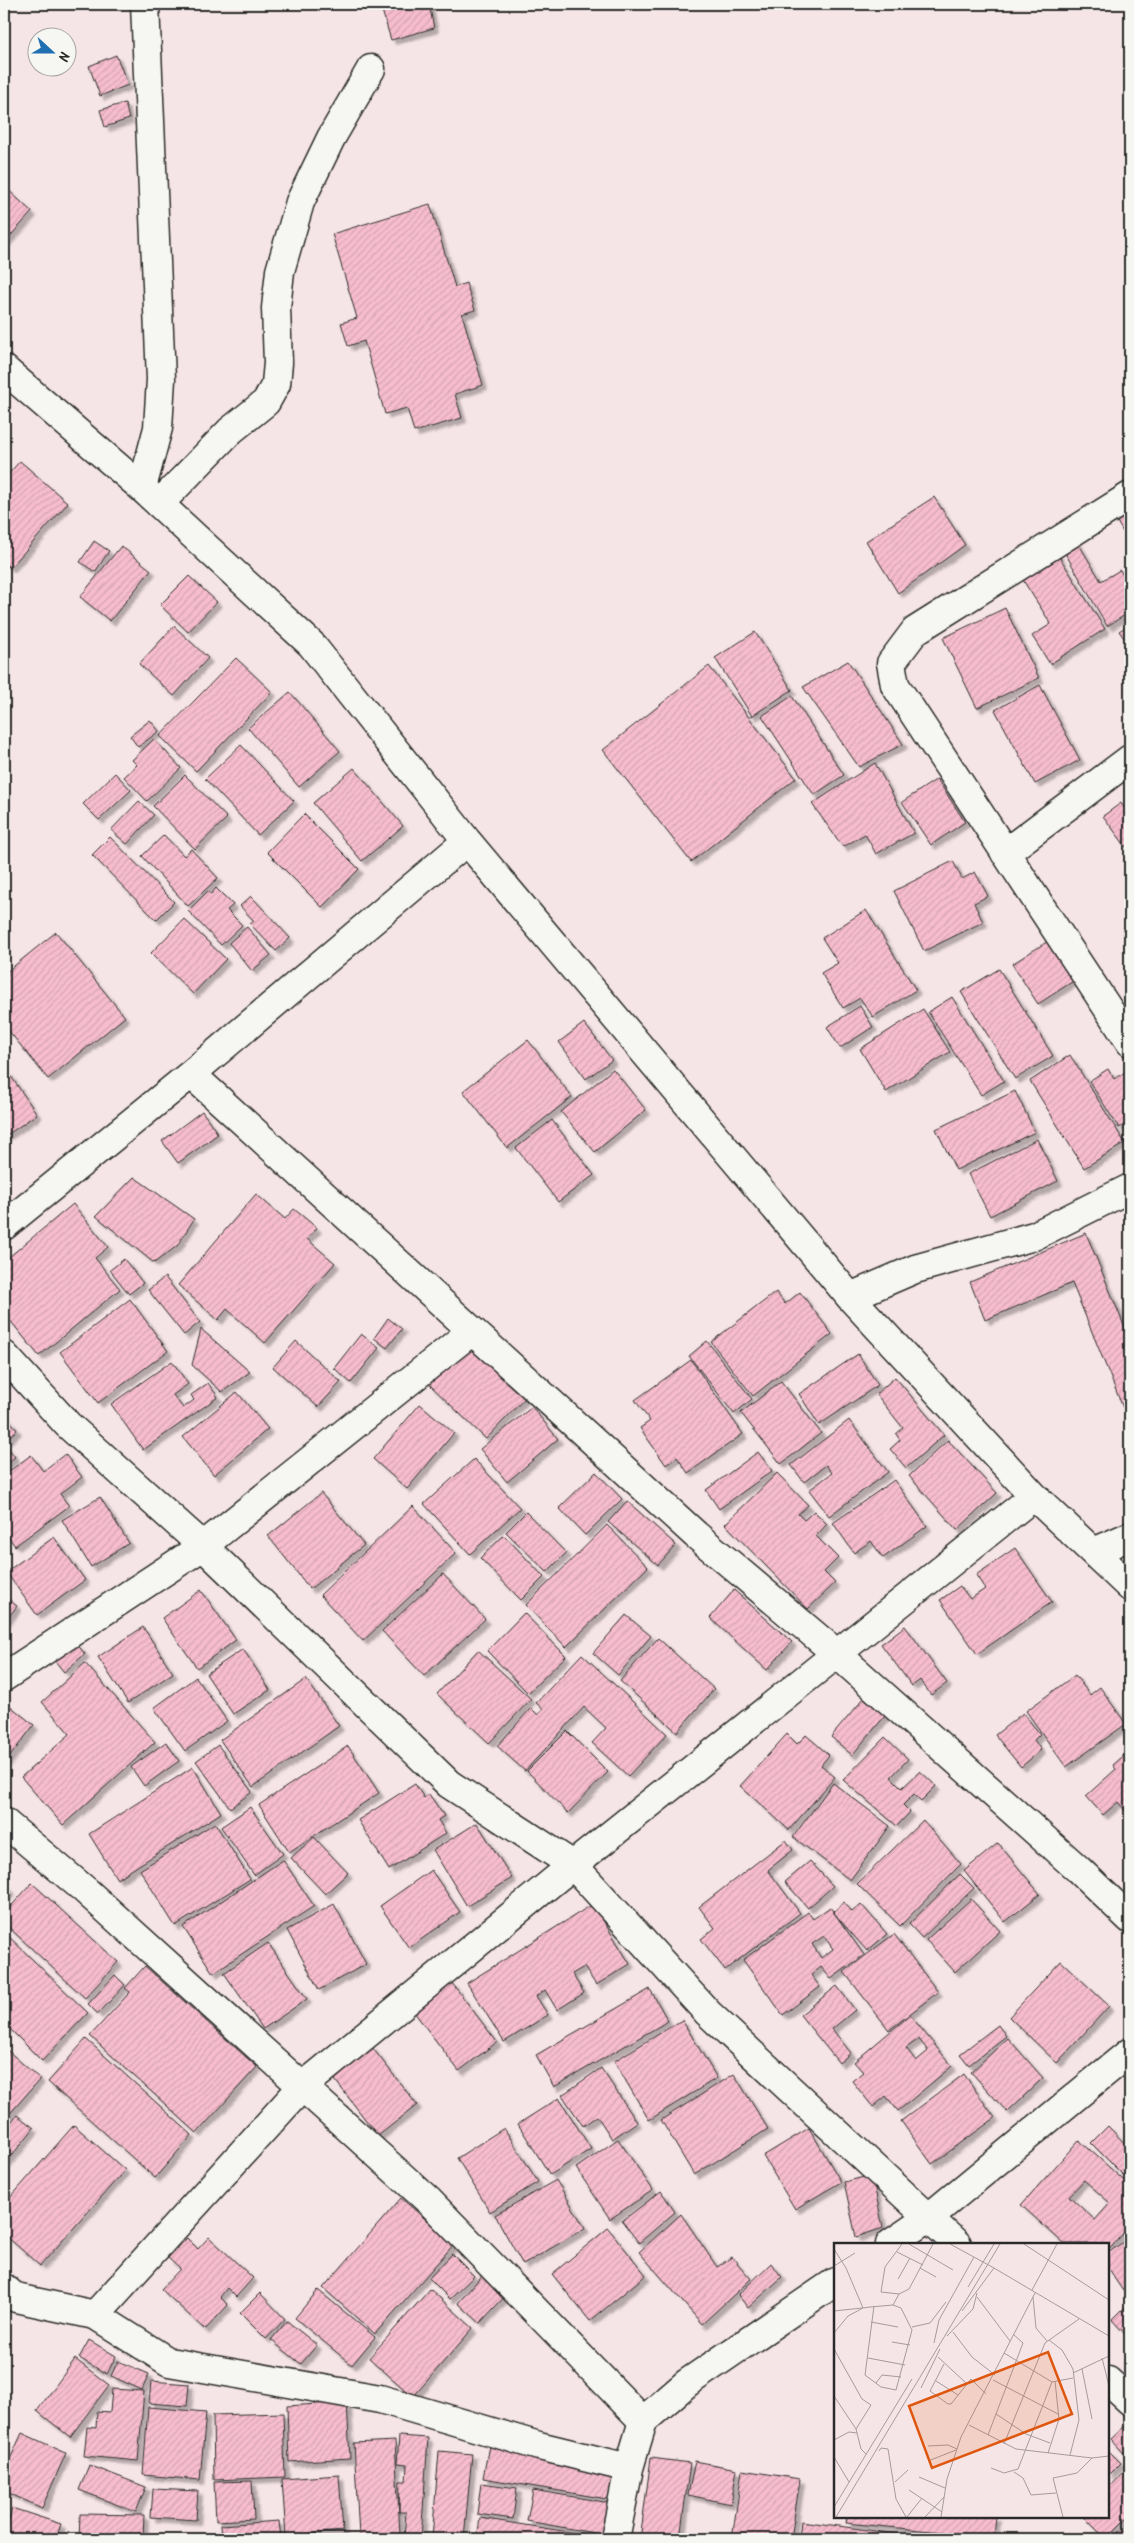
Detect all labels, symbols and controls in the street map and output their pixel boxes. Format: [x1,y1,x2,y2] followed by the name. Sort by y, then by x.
[28,28,78,78] north arrow
[51,48,75,65] text: N
[834,2243,1109,2518] inset map

